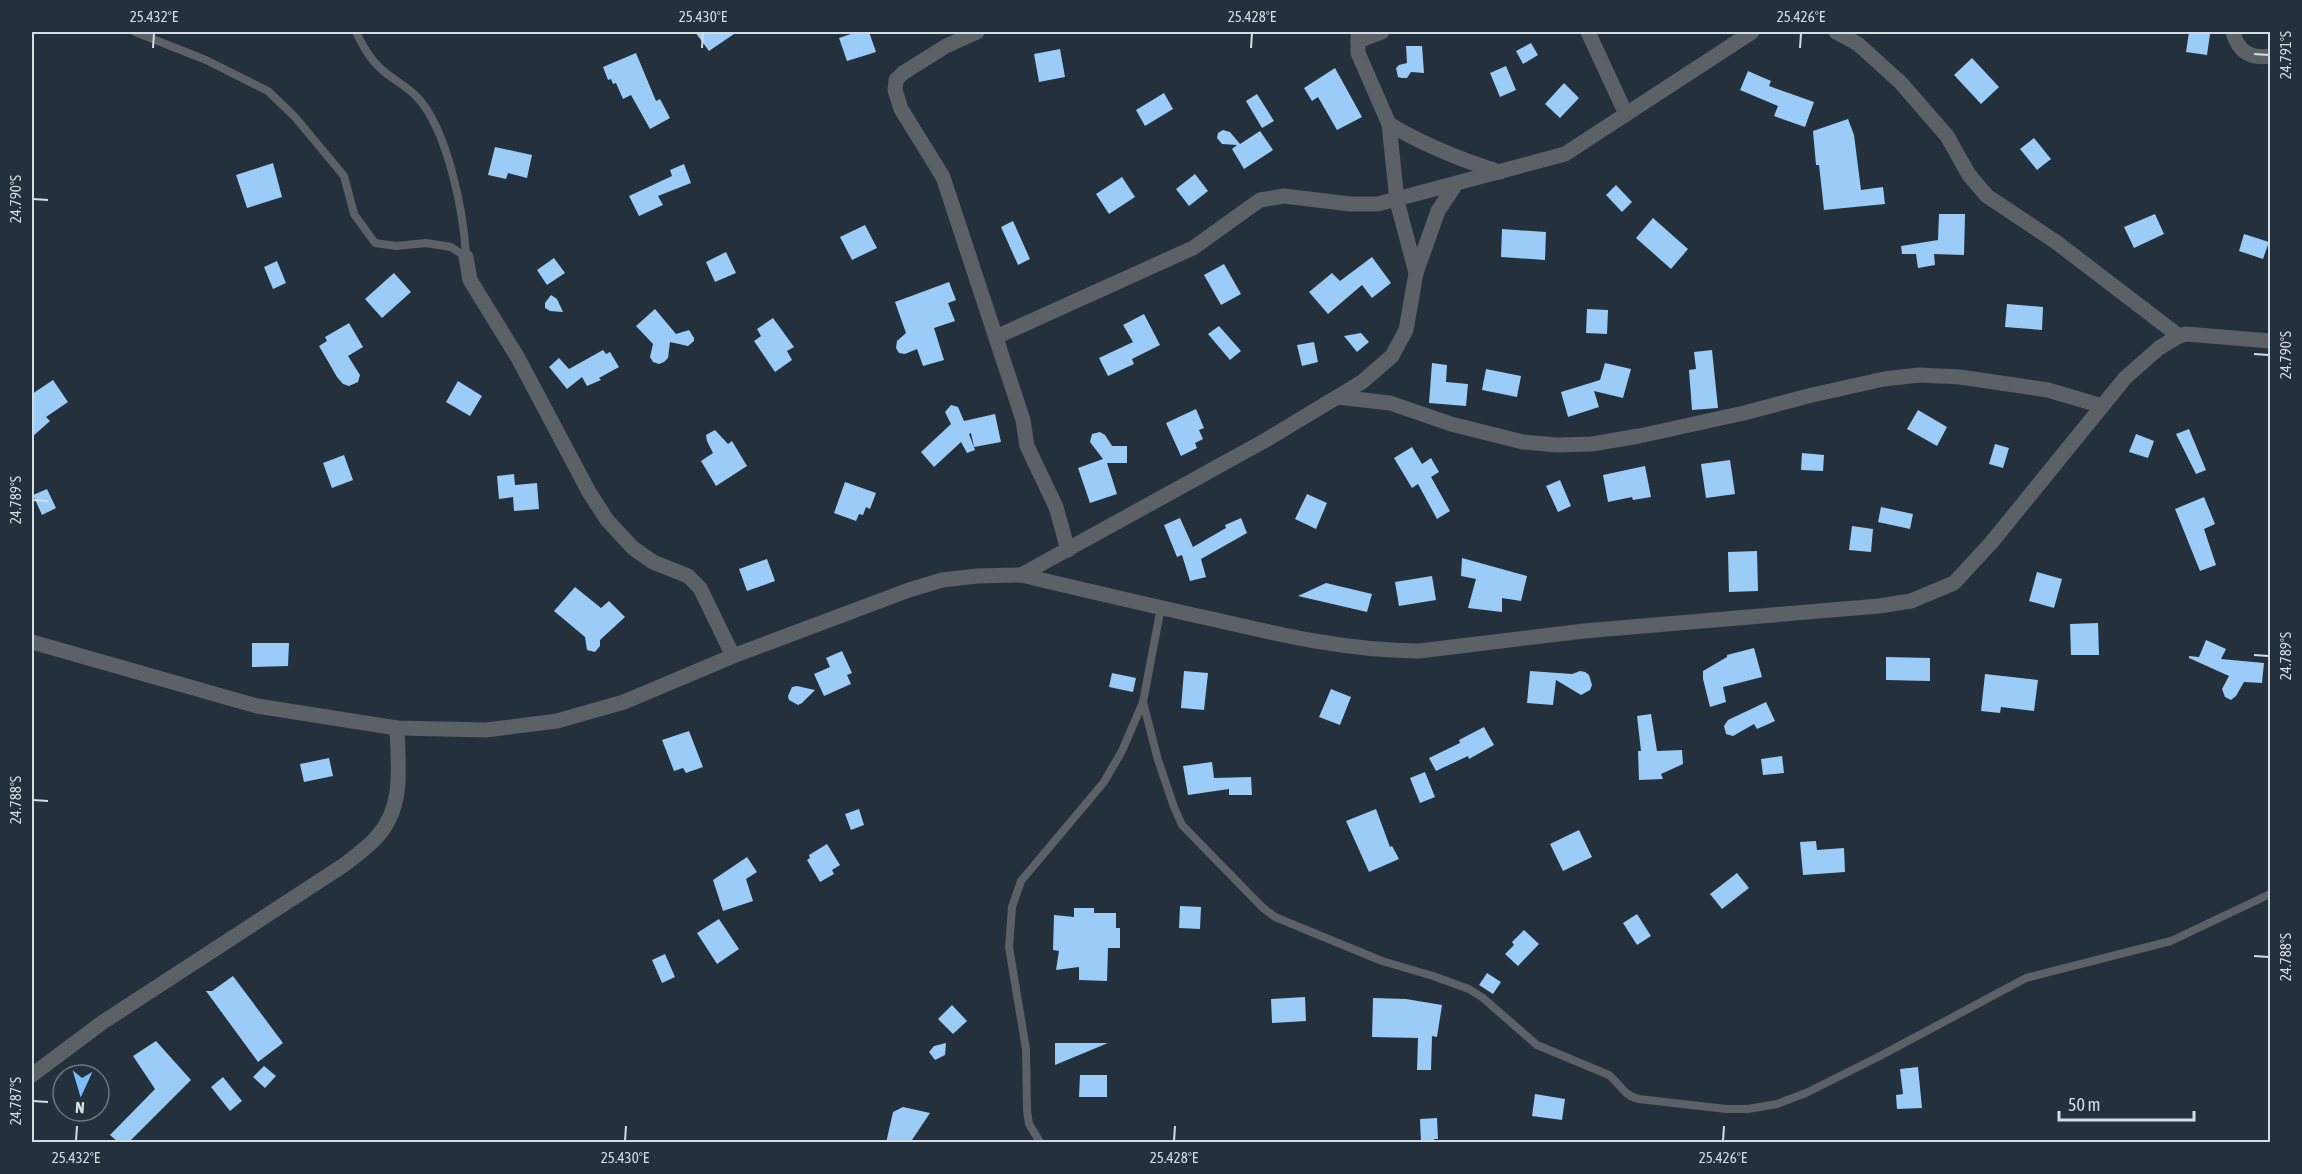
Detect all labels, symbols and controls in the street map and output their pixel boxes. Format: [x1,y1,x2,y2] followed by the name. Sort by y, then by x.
[130,8,179,25] text: 25.432°E
[679,8,728,25] text: 25.430°E
[1228,8,1277,25] text: 25.428°E
[1777,8,1826,25] text: 25.426°E
[2277,31,2294,79] text: 24.791°S
[7,175,24,223] text: 24.790°S
[2277,331,2294,379] text: 24.790°S
[7,476,24,524] text: 24.789°S
[2277,632,2294,680] text: 24.789°S
[7,776,24,824] text: 24.788°S
[2277,933,2294,981] text: 24.788°S
[51,1063,111,1123] north arrow
[7,1077,24,1125] text: 24.787°S
[2059,1084,2194,1122] scale bar
[2068,1094,2100,1115] text: 50 m
[75,1099,85,1117] text: N
[52,1149,101,1166] text: 25.432°E
[601,1149,650,1166] text: 25.430°E
[1150,1149,1199,1166] text: 25.428°E
[1699,1149,1748,1166] text: 25.426°E

